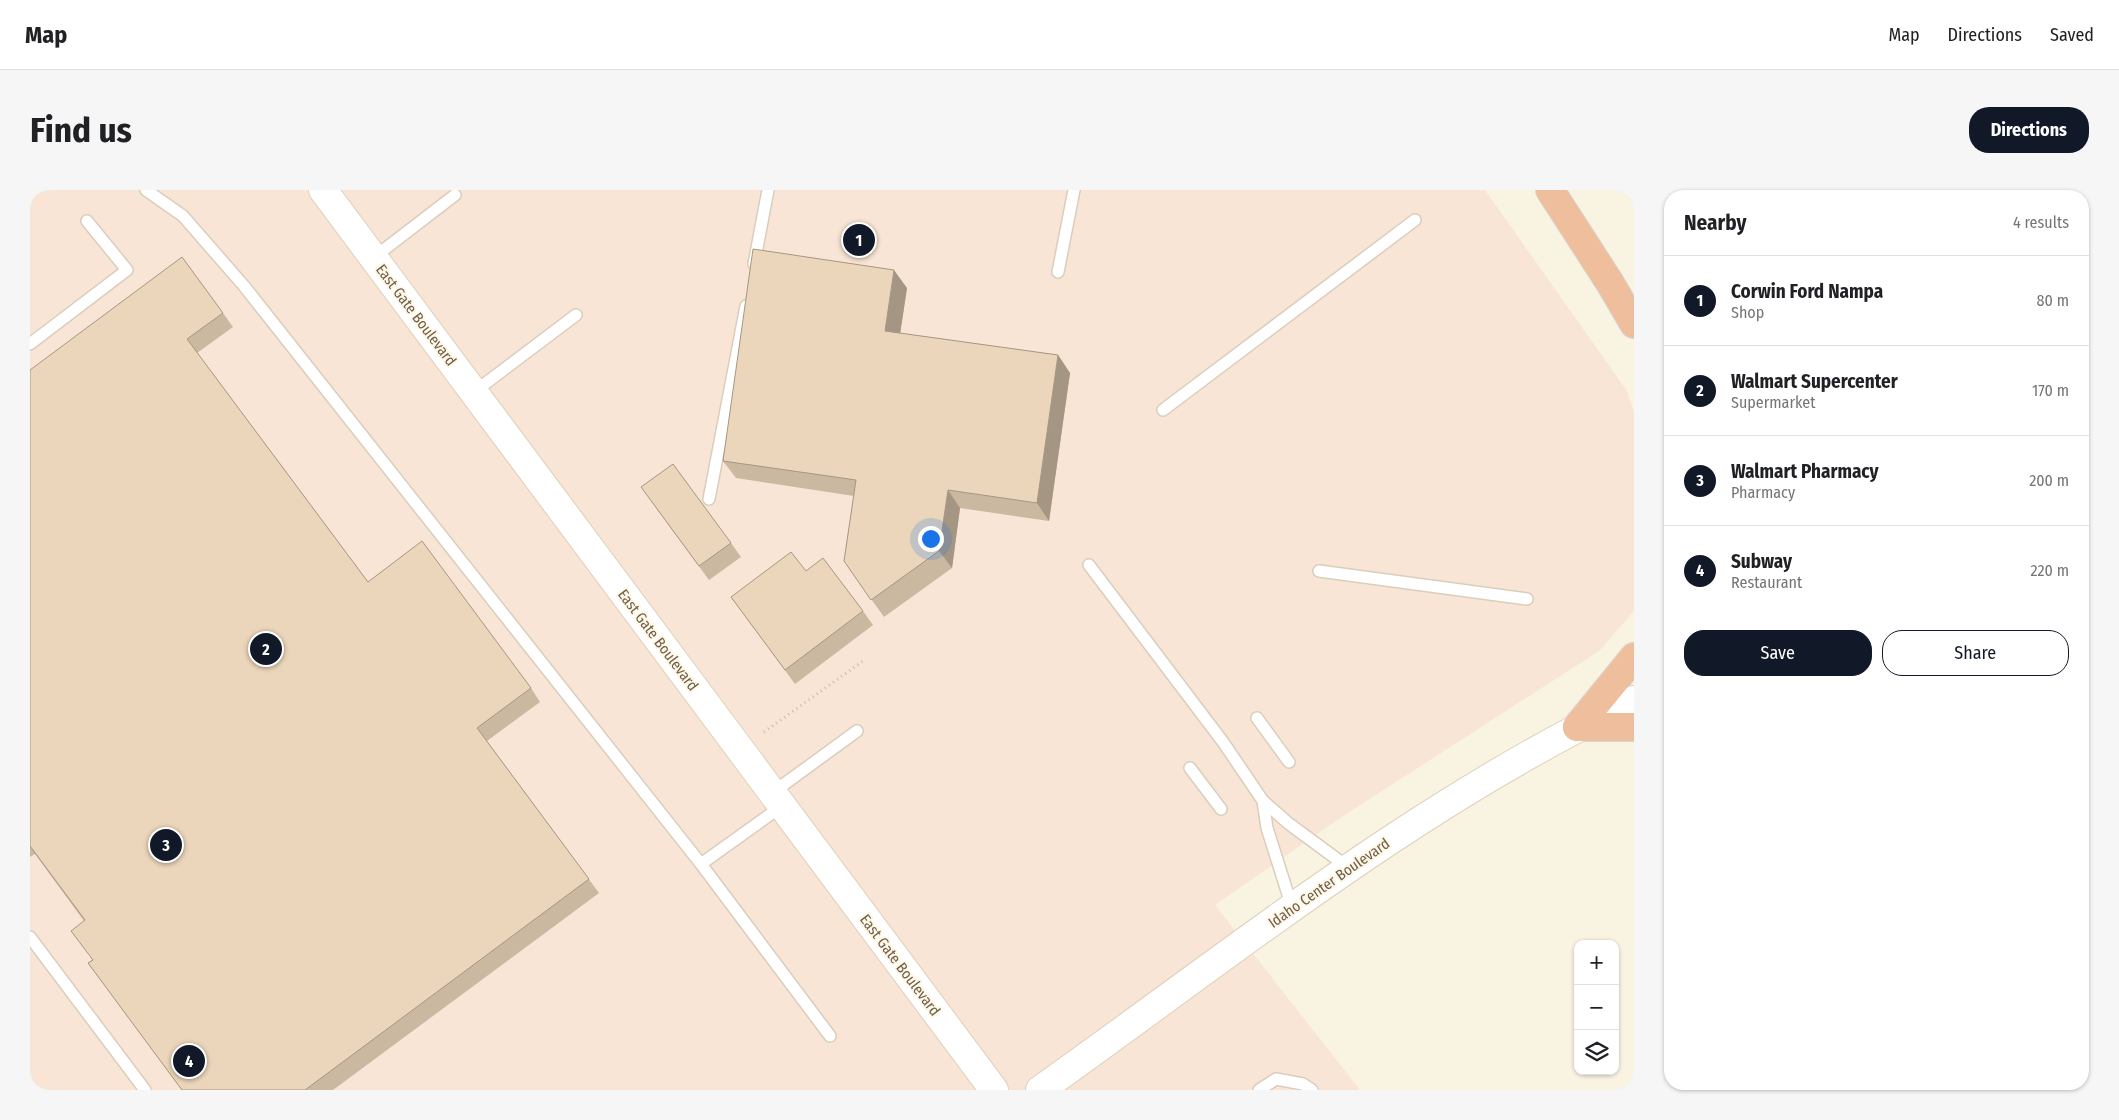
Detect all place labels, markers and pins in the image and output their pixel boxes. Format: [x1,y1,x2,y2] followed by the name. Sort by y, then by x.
[843,221,875,259] pin: 1
[250,630,282,668] pin: 2
[150,826,182,864] pin: 3
[173,1042,205,1080] pin: 4

